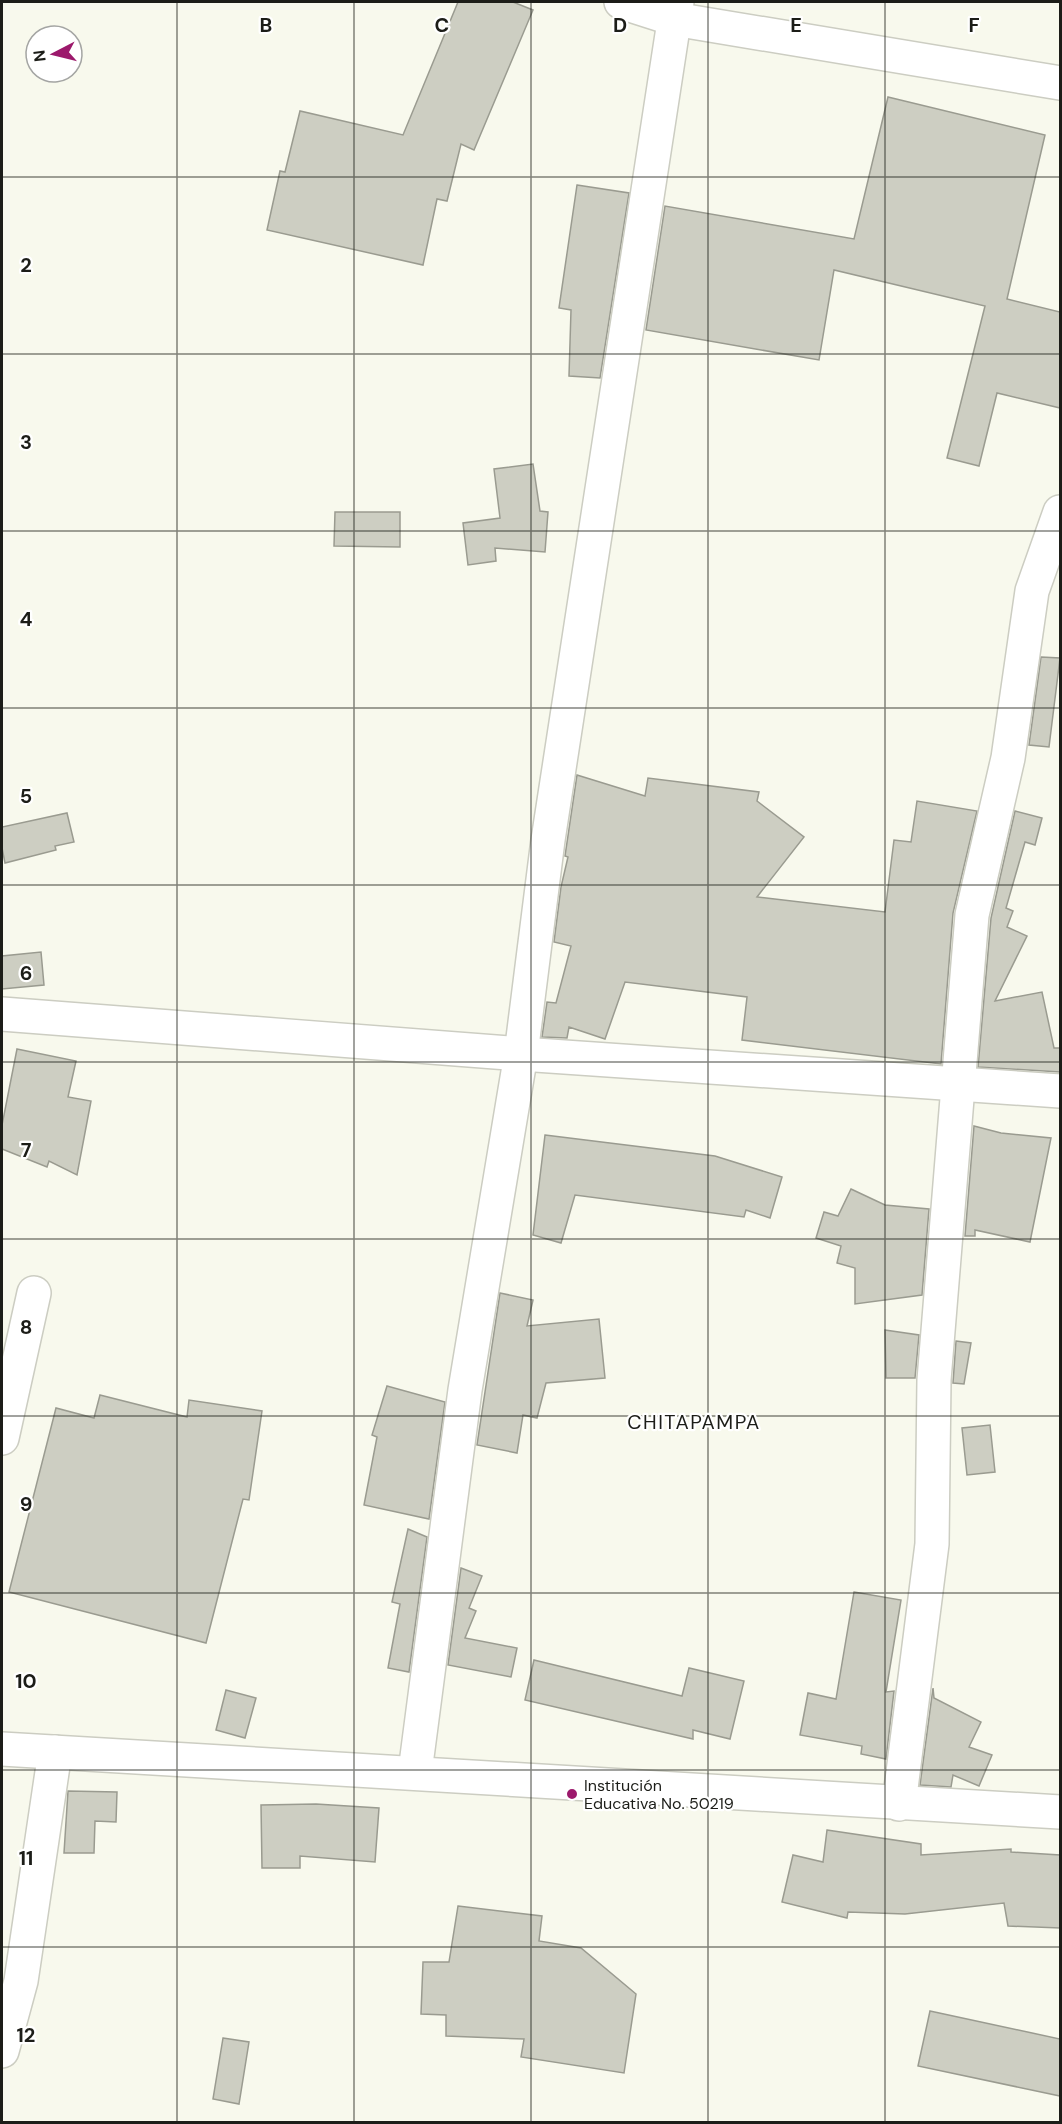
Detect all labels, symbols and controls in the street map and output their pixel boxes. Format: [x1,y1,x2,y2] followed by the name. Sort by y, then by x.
[260,12,272,38] text: B
[435,12,449,38] text: C
[613,12,627,38] text: D
[790,12,802,38] text: E
[968,12,980,38] text: F
[24,24,84,84] north arrow
[28,49,51,63] text: N
[20,252,32,278] text: 2
[20,429,32,455] text: 3
[20,606,33,632] text: 4
[20,783,32,809] text: 5
[20,960,32,986] text: 6
[21,1137,32,1163] text: 7
[20,1314,32,1340] text: 8
[627,1409,761,1435] district label: CHITAPAMPA
[20,1491,32,1517] text: 9
[15,1668,37,1694] text: 10
[584,1775,734,1814] place label: Institución Educativa No. 50219
[565,1787,579,1801] marker: Institución Educativa No. 50219
[19,1845,33,1871] text: 11
[17,2022,35,2048] text: 12

